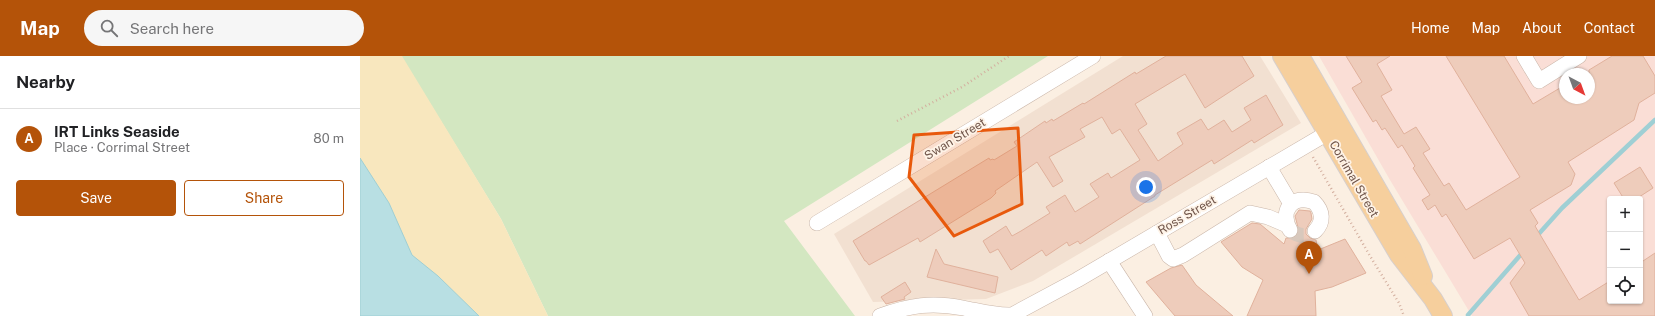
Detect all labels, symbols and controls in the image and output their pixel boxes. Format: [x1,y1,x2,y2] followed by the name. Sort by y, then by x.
[84,10,364,46] search box
[20,17,60,39] text: Map
[98,17,120,39] icon: search
[130,20,214,37] text: Search here
[1411,20,1450,36] text: Home
[1472,20,1500,36] text: Map
[1522,20,1562,36] text: About
[1584,20,1635,36] text: Contact
[1559,68,1595,104] north arrow
[16,72,75,92] text: Nearby
[922,115,988,163] street label: Swan Street
[54,123,180,140] text: IRT Links Seaside
[24,131,34,146] text: A
[313,131,344,146] text: 80 m
[1326,138,1382,220] street label: Corrimal Street
[54,140,190,155] text: Place · Corrimal Street
[1136,177,1156,197] your location
[16,180,176,216] button: Save
[184,180,344,216] button: Share
[1155,193,1219,237] street label: Ross Street
[1607,196,1643,304] map controls
[1607,196,1643,232] button: +
[1607,232,1643,268] button: −
[1296,241,1322,274] pin: A
[1607,268,1643,304] button: locate

